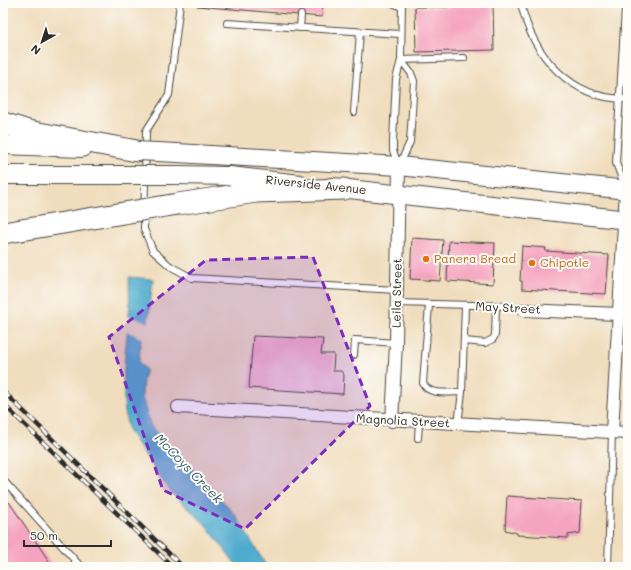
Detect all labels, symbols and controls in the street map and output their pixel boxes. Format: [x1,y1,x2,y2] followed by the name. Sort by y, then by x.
[22,22,62,62] north arrow
[27,42,43,59] text: N
[265,171,367,197] street label: Riverside Avenue
[434,250,517,266] place label: Panera Bread
[421,254,431,264] marker: Panera Bread
[540,254,589,270] place label: Chipotle
[387,258,405,328] street label: Leila Street
[527,258,537,268] marker: Chipotle
[475,297,541,317] street label: May Street
[356,410,450,430] street label: Magnolia Street
[152,429,228,507] water label: McCoys Creek
[24,522,111,548] scale bar
[30,527,58,543] text: 50 m

